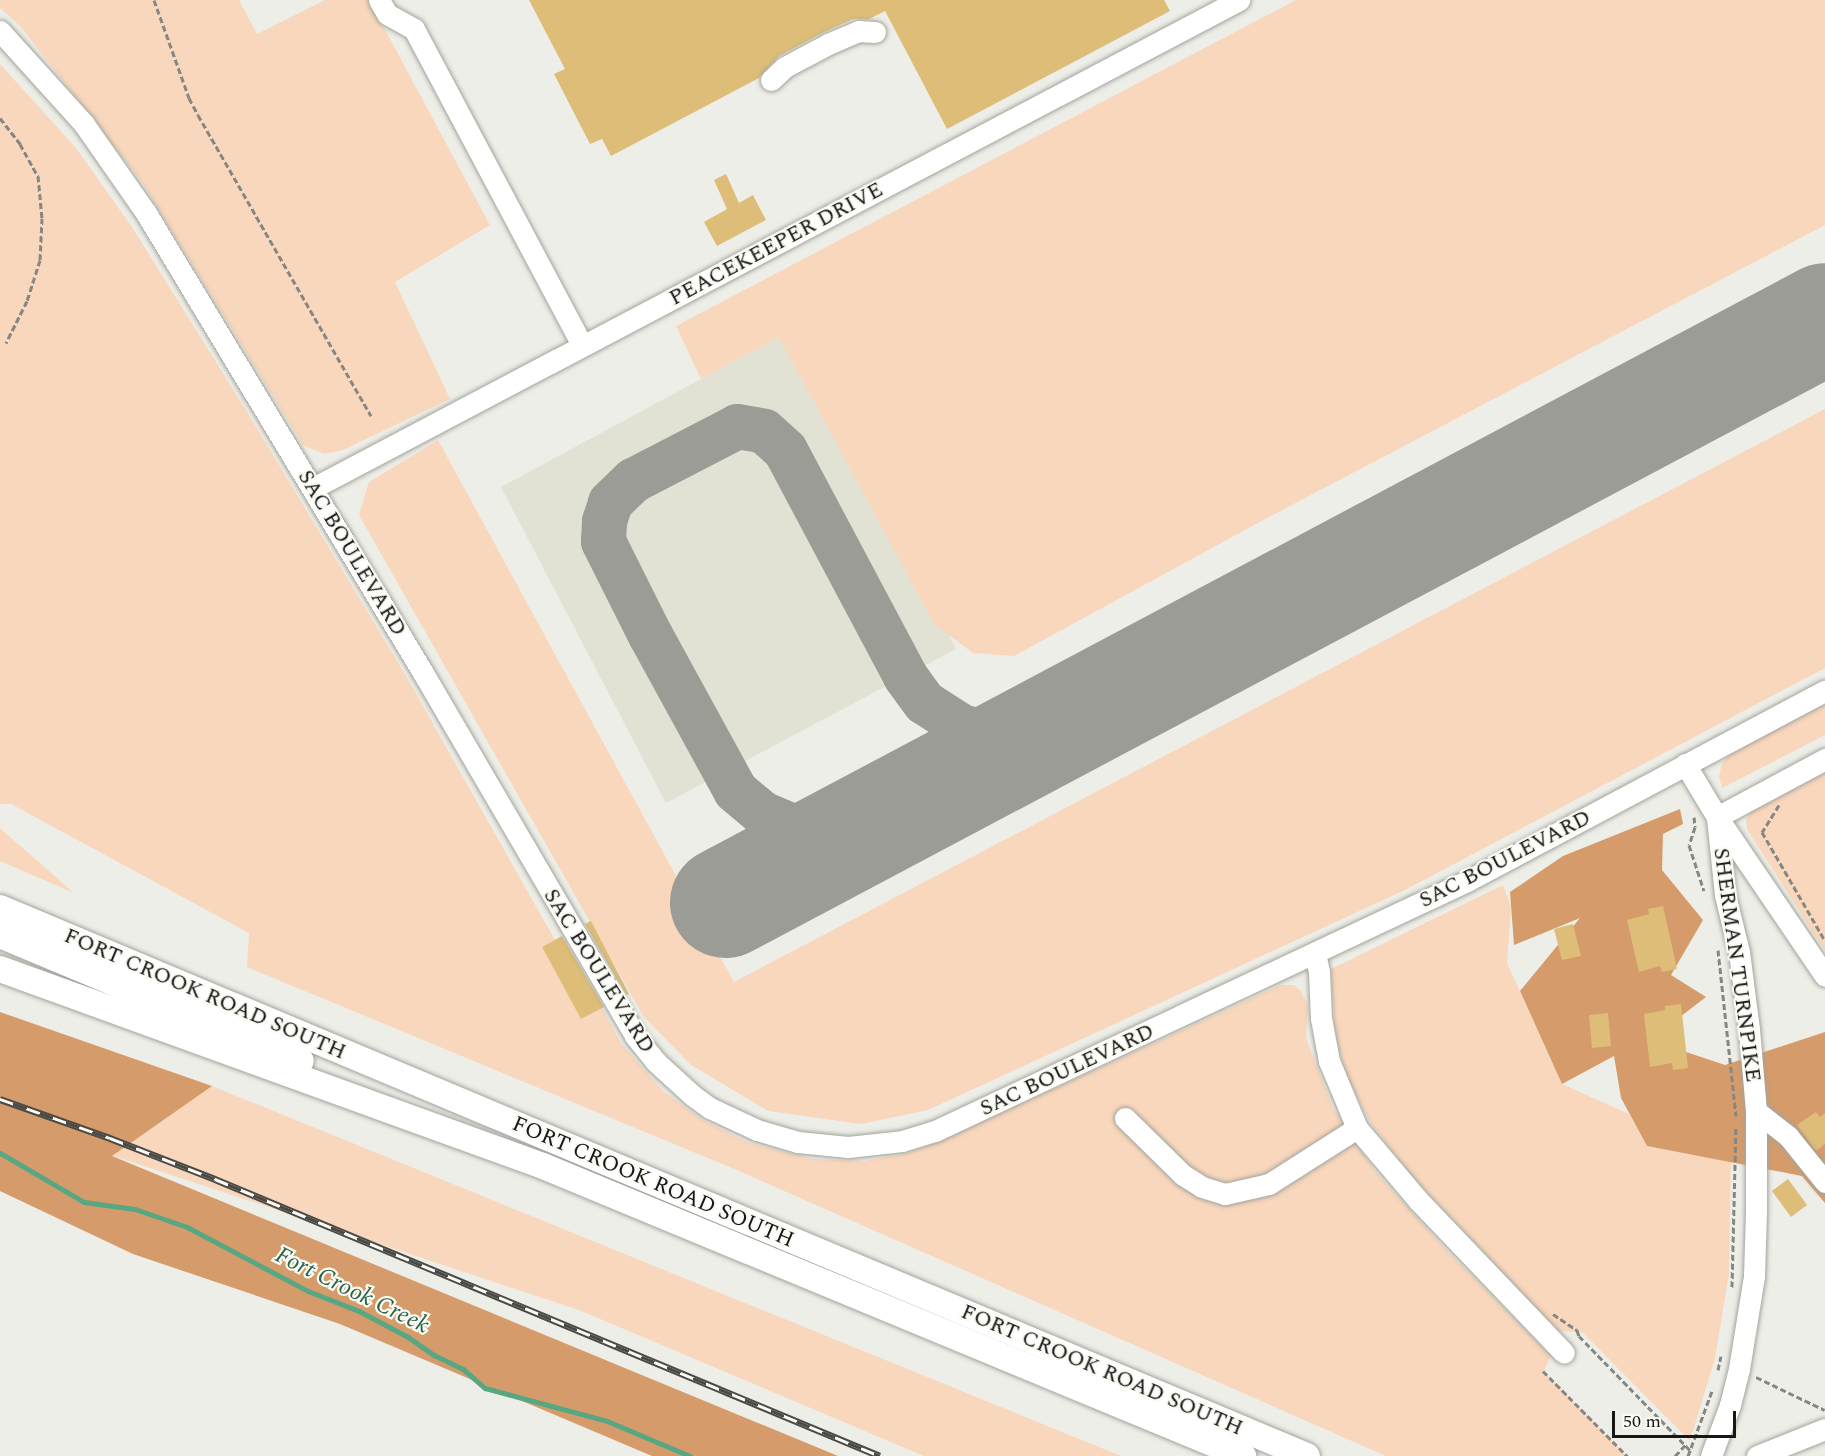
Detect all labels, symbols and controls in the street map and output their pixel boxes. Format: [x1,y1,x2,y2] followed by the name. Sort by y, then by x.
[665,176,887,312] street label: PEACEKEEPER DRIVE
[292,465,412,641] street label: SAC BOULEVARD
[1415,804,1595,914] street label: SAC BOULEVARD
[1707,846,1767,1084] street label: SHERMAN TURNPIKE
[538,884,660,1058] street label: SAC BOULEVARD
[60,922,350,1066] street label: FORT CROOK ROAD SOUTH
[976,1018,1158,1122] street label: SAC BOULEVARD
[508,1110,798,1254] street label: FORT CROOK ROAD SOUTH
[270,1241,434,1341] water label: Fort Crook Creek
[957,1298,1247,1442] street label: FORT CROOK ROAD SOUTH
[1615,1399,1740,1437] scale bar
[1623,1408,1661,1435] text: 50 m

